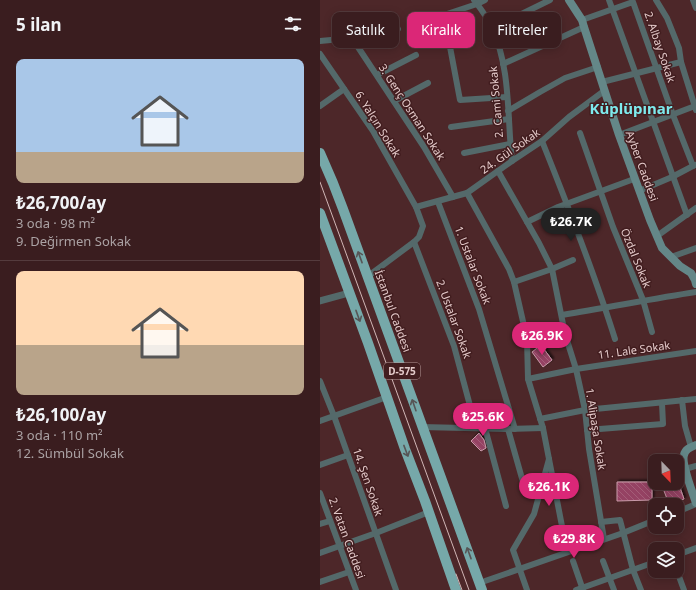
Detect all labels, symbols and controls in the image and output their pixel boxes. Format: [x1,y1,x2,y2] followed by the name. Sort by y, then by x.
[641,9,680,84] street label: 2. Albay Sokak
[332,12,399,48] chip: Satılık
[407,12,475,48] chip: Kiralık
[483,12,561,48] chip: Filtreler
[16,13,62,36] text: 5 ilan
[282,13,304,35] icon: filters
[376,61,449,163] street label: 3. Genç Osman Sokak
[485,65,506,138] street label: 2. Cami Sokak
[124,85,196,157] icon: home
[352,88,405,160] street label: 6. Yalçın Sokak
[590,98,673,118] district label: Küplüpınar
[477,124,543,177] street label: 24. Gül Sokak
[623,129,662,203] street label: Ayber Caddesi
[16,191,106,214] text: ₺26,700/ay
[538,208,604,242] pin: ₺26.7K
[550,212,592,230] text: ₺26.7K
[16,214,95,232] text: 3 oda · 98 m²
[452,224,495,306] street label: 1. Ustalar Sokak
[618,226,655,290] street label: Özdal Sokak
[16,232,131,250] text: 9. Değirmen Sokak
[356,250,363,263] one-way arrow
[372,268,415,354] street label: İstanbul Caddesi
[433,277,476,360] street label: 2. Ustalar Sokak
[124,297,196,369] icon: home
[354,309,362,321] one-way arrow
[509,322,575,356] pin: ₺26.9K
[521,326,563,344] text: ₺26.9K
[597,337,671,362] street label: 11. Lale Sokak
[384,363,420,379] road number: D-575
[583,387,610,471] street label: 1. Alipaşa Sokak
[410,399,417,412] one-way arrow
[16,403,106,426] text: ₺26,100/ay
[450,403,516,437] pin: ₺25.6K
[462,407,504,425] text: ₺25.6K
[16,426,103,444] text: 3 oda · 110 m²
[16,444,124,462] text: 12. Sümbül Sokak
[403,445,411,457] one-way arrow
[350,446,387,518] street label: 14. Şen Sokak
[648,454,684,490] north arrow
[648,454,684,578] map controls
[516,473,582,507] pin: ₺26.1K
[528,477,570,495] text: ₺26.1K
[326,495,369,581] street label: 2. Vatan Caddesi
[648,498,684,534] button: locate
[541,525,607,559] pin: ₺29.8K
[553,529,595,547] text: ₺29.8K
[648,542,684,578] button: layers
[464,548,472,560] one-way arrow

